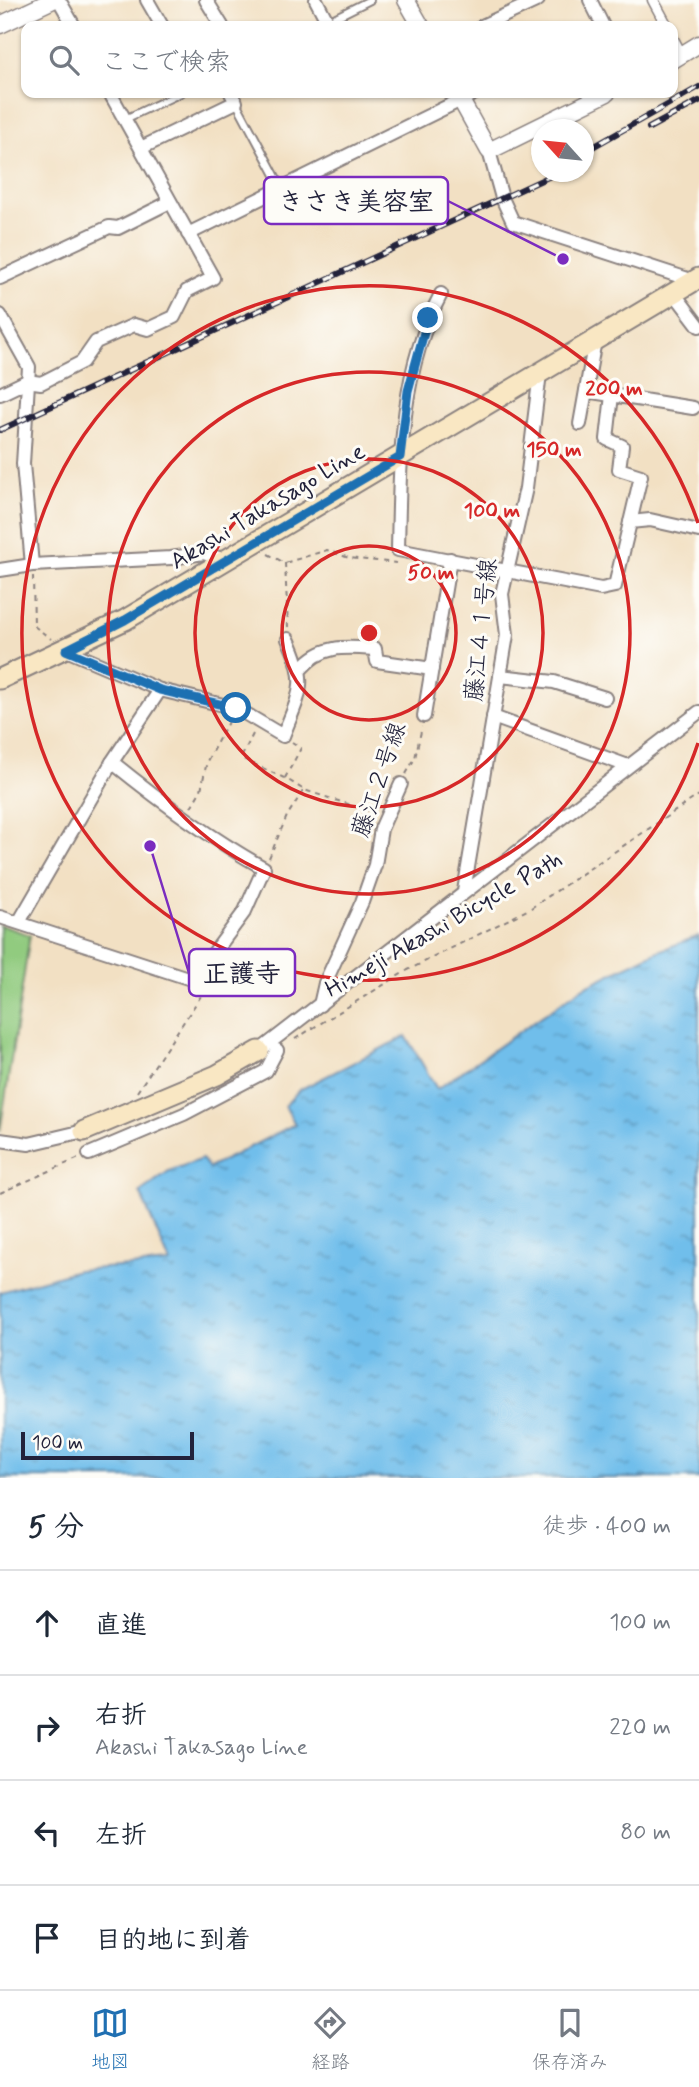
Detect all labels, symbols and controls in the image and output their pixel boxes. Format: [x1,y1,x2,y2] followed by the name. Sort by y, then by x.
[21,21,678,98] search box
[45,41,83,79] icon: search
[101,46,231,80] text: ここで検索
[531,119,594,182] north arrow
[264,177,448,224] callout: きさき美容室
[278,186,434,220] text: きさき美容室
[412,302,443,333] route end
[585,375,643,403] text: 200 m
[165,436,371,578] street label: Akashi Takasago Line
[526,436,582,464] text: 150 m
[464,497,520,525] text: 100 m
[459,557,505,703] street label: 藤江４１号線
[408,559,455,587] text: 50 m
[357,621,381,645] centre of rings
[220,692,251,723] route start
[346,718,414,842] street label: 藤江２号線
[320,844,568,1006] street label: Himeji Akashi Bicycle Path
[189,949,295,996] callout: 正護寺
[203,958,281,992] text: 正護寺
[21,1429,194,1461] scale bar
[32,1431,83,1456] text: 100 m
[28,1508,84,1547] text: 5 分
[542,1512,671,1542] text: 徒歩 · 400 m
[28,1604,66,1642] icon: ahead
[609,1608,671,1638] text: 100 m
[95,1609,147,1643] text: 直進
[95,1699,147,1733] text: 右折
[28,1709,66,1747] icon: right
[609,1713,671,1743] text: 220 m
[95,1733,308,1763] text: Akashi Takasago Line
[28,1814,66,1852] icon: left
[620,1818,671,1848] text: 80 m
[95,1819,147,1853] text: 左折
[28,1919,66,1957] icon: arrive
[95,1924,251,1958] text: 目的地に到着
[91,2004,129,2075] tab: 地図
[311,2004,350,2075] tab: 経路
[532,2004,608,2075] tab: 保存済み

